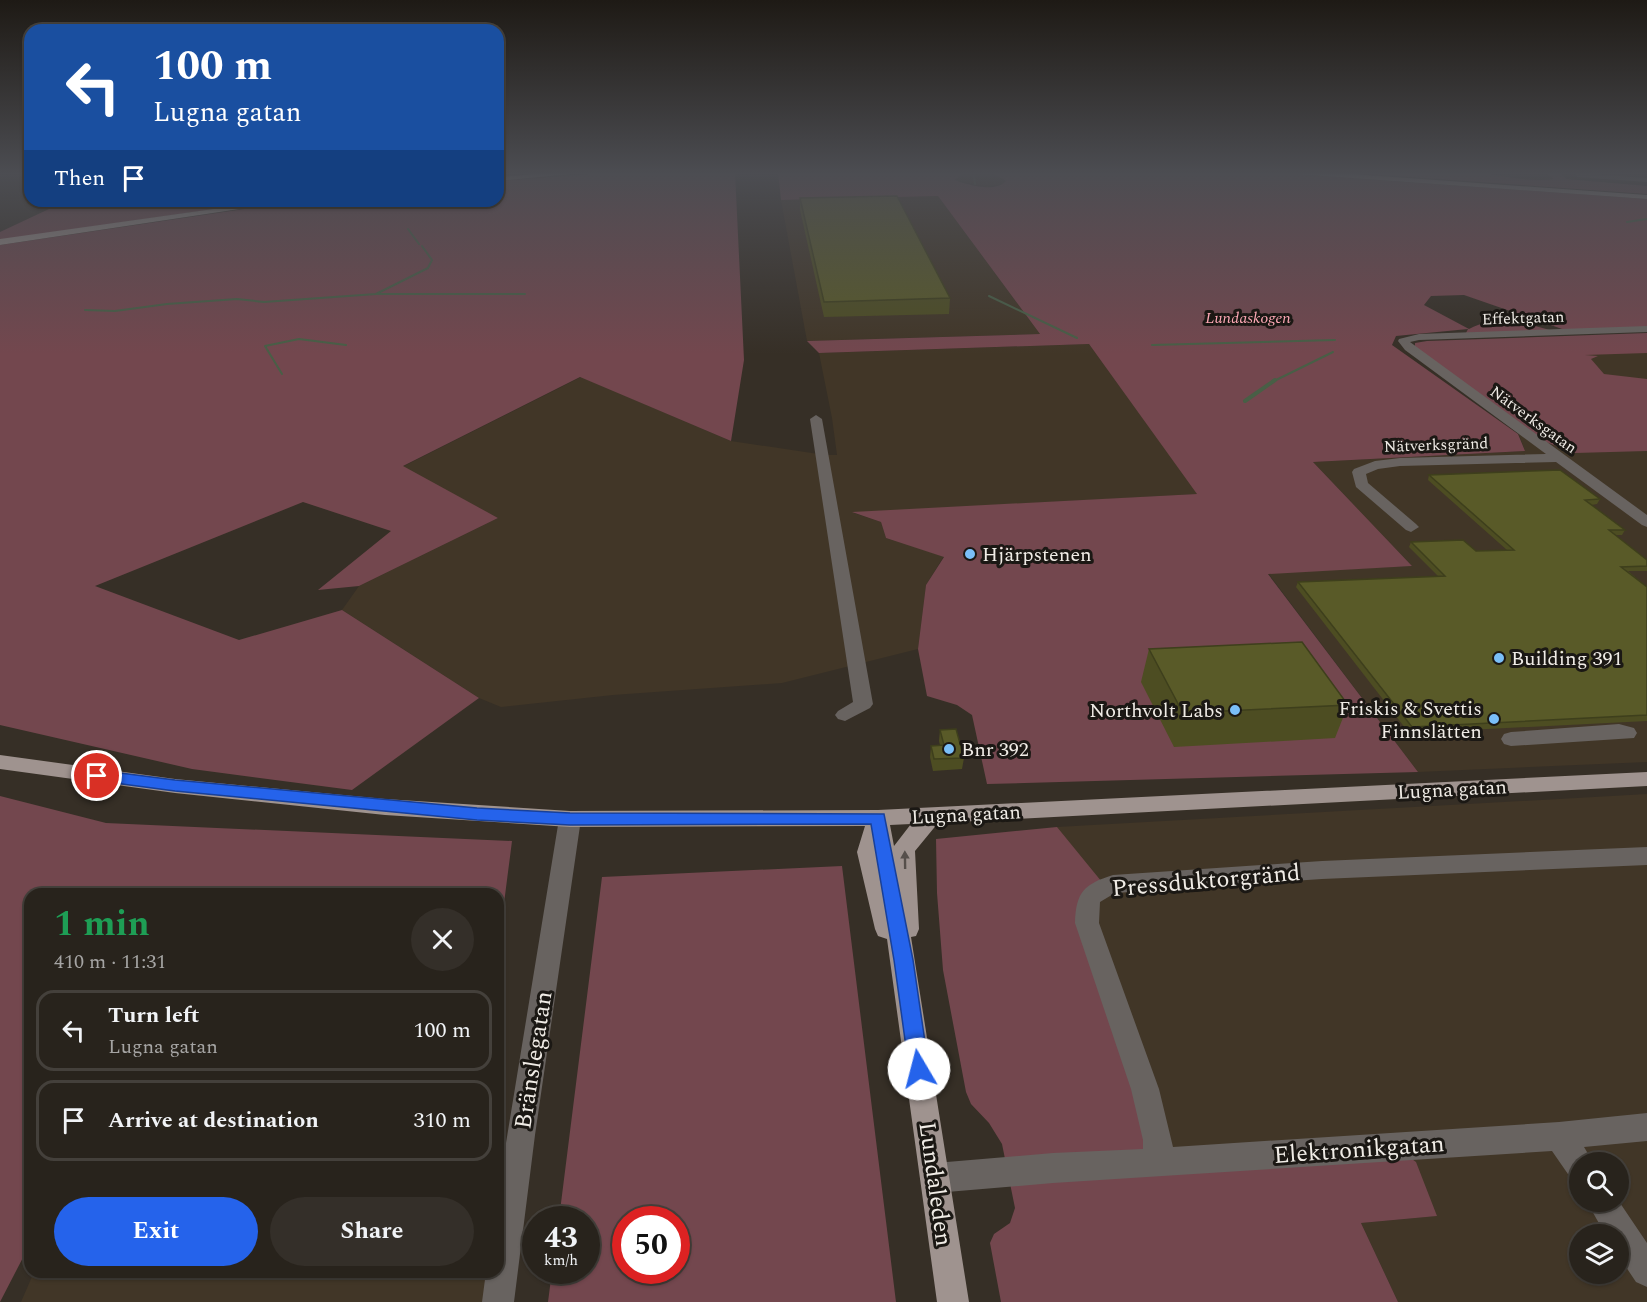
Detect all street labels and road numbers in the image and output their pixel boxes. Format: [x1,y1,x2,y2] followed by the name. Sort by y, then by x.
[1481,305,1565,331] street label: Effektgatan
[1485,380,1582,460] street label: Nätverksgatan
[1383,431,1489,459] street label: Nätverksgränd
[1396,772,1508,808] street label: Lugna gatan
[910,797,1022,833] street label: Lugna gatan
[1110,855,1302,907] street label: Pressduktorgränd
[505,989,563,1132] street label: Bränslegatan
[908,1120,962,1249] street label: Lundaleden
[1272,1126,1446,1174] street label: Elektronikgatan

